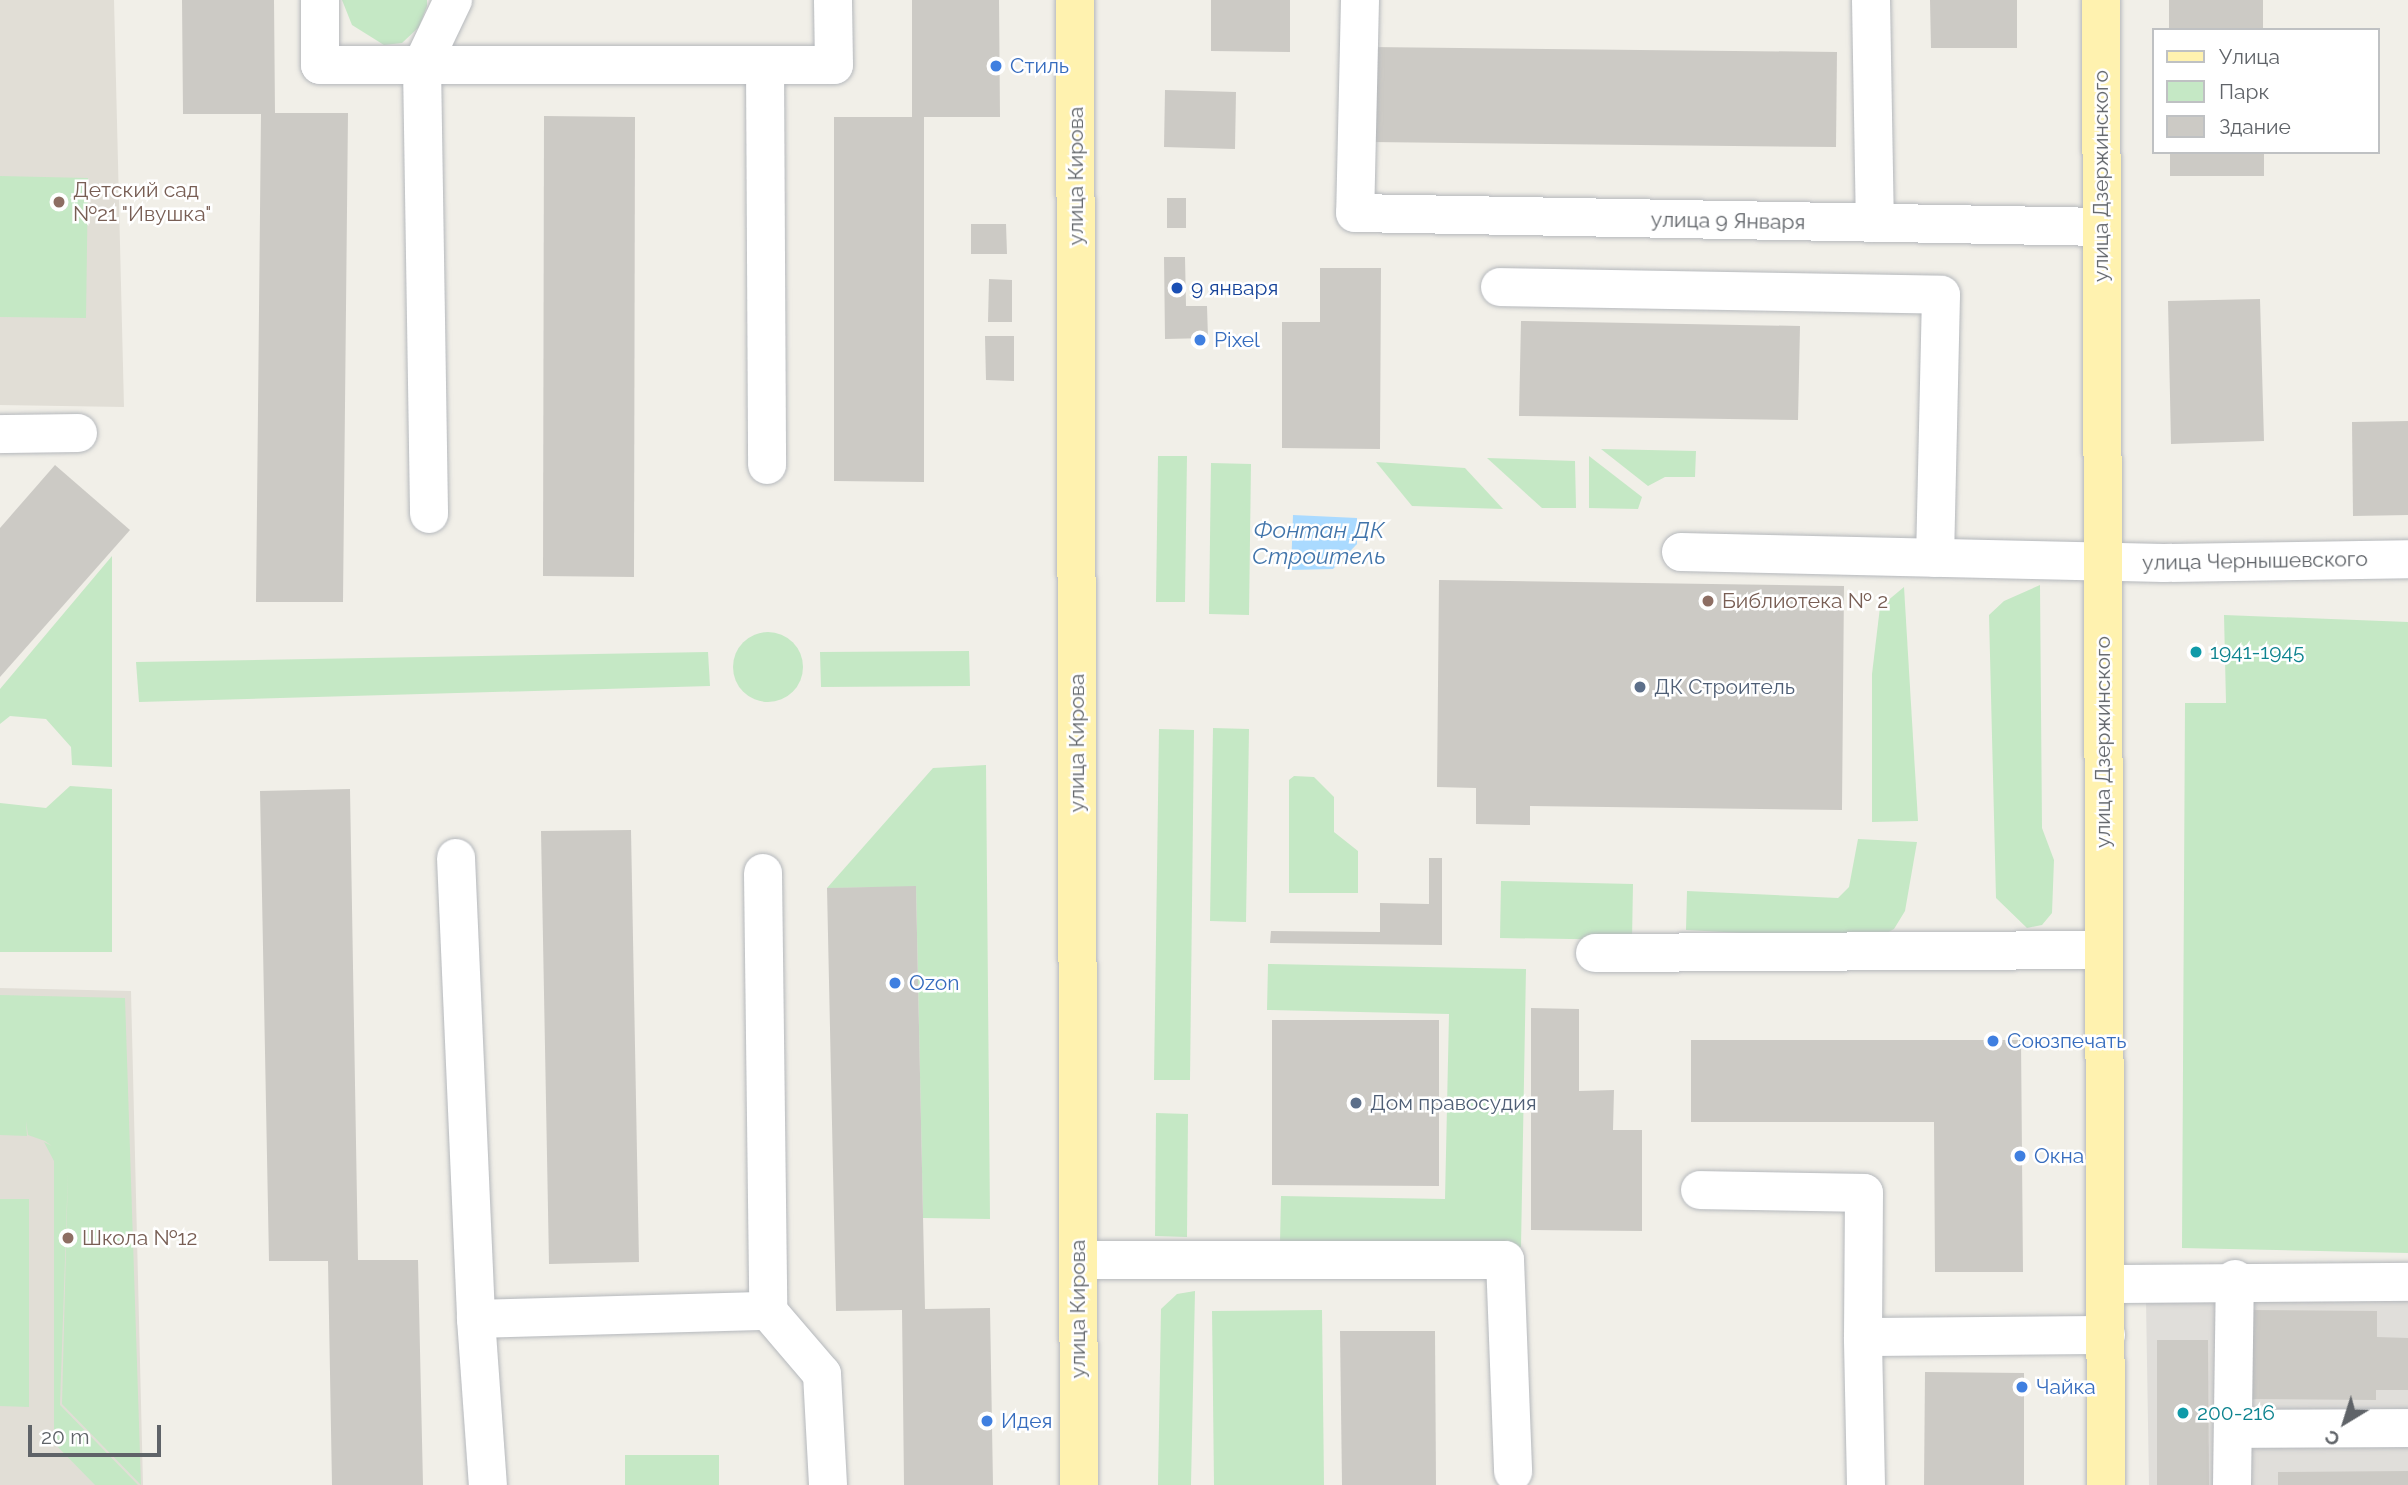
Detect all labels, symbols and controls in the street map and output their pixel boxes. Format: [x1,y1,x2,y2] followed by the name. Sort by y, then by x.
[2152,28,2380,154] legend
[2219,44,2280,69] text: Улица
[1010,53,1069,79] place label: Стиль
[988,58,1004,74] marker: Стиль
[2088,70,2114,282] street label: улица Дзержинского
[2219,79,2269,104] text: Парк
[1063,107,1089,245] street label: улица Кирова
[2219,114,2291,139] text: Здание
[73,177,212,227] place label: Детский сад №21 "Ивушка"
[51,194,67,210] marker: Детский сад №21 "Ивушка"
[1651,207,1805,235] street label: улица 9 Января
[1191,275,1278,301] place label: 9 января
[1169,280,1185,296] marker: 9 января
[1214,327,1260,353] place label: Pixel
[1192,332,1208,348] marker: Pixel
[1252,516,1386,570] water label: Фонтан ДК Строитель
[2142,546,2368,576] street label: улица Чернышевского
[1722,588,1888,614] place label: Библиотека № 2
[1700,593,1716,609] marker: Библиотека № 2
[2090,636,2116,848] street label: улица Дзержинского
[2210,639,2304,665] place label: 1941-1945
[2188,644,2204,660] marker: 1941-1945
[1064,674,1090,812] street label: улица Кирова
[1654,674,1795,700] place label: ДК Строитель
[1632,679,1648,695] marker: ДК Строитель
[909,970,960,996] place label: Ozon
[887,975,903,991] marker: Ozon
[2007,1028,2127,1054] place label: Союзпечать
[1985,1033,2001,1049] marker: Союзпечать
[1370,1090,1537,1116] place label: Дом правосудия
[1348,1095,1364,1111] marker: Дом правосудия
[2034,1143,2084,1169] place label: Окна
[2012,1148,2028,1164] marker: Окна
[82,1225,197,1251] place label: Школа №12
[60,1230,76,1246] marker: Школа №12
[1065,1240,1091,1378] street label: улица Кирова
[2036,1374,2096,1400] place label: Чайка
[2014,1379,2030,1395] marker: Чайка
[2310,1387,2380,1457] north arrow
[2197,1400,2275,1426] place label: 200-216
[2175,1405,2191,1421] marker: 200-216
[1001,1408,1052,1434] place label: Идея
[32,1412,164,1456] scale bar
[979,1413,995,1429] marker: Идея
[41,1424,89,1449] text: 20 m
[2320,1426,2344,1451] text: С

